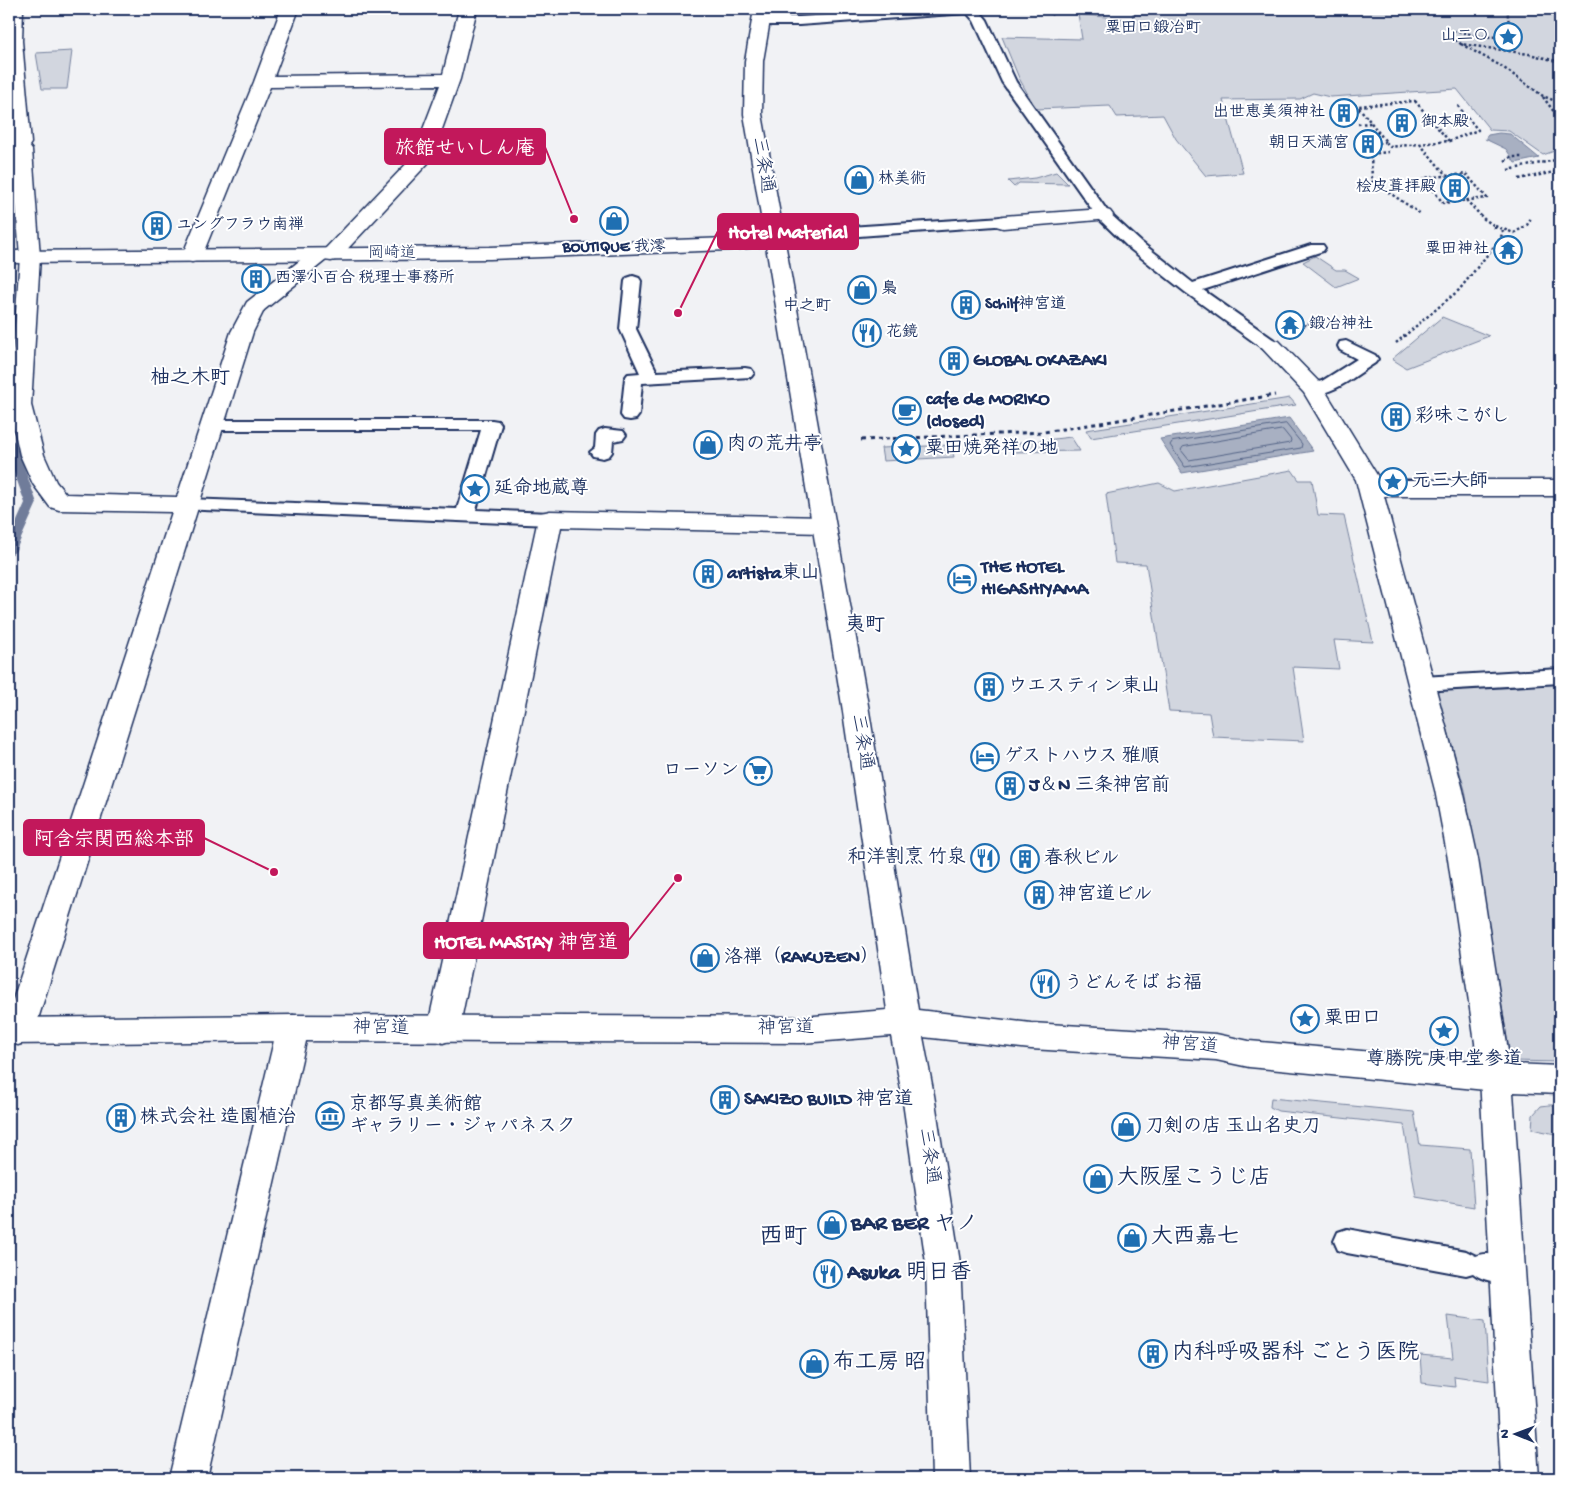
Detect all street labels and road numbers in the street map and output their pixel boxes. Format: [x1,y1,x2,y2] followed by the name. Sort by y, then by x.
[746,135,779,195] street label: 三条通
[368,244,416,264] street label: 岡崎道
[845,712,878,772] street label: 三条通
[352,1016,410,1041] street label: 神宮道
[757,1016,815,1041] street label: 神宮道
[1161,1031,1219,1060] street label: 神宮道
[913,1126,944,1186] street label: 三条通

